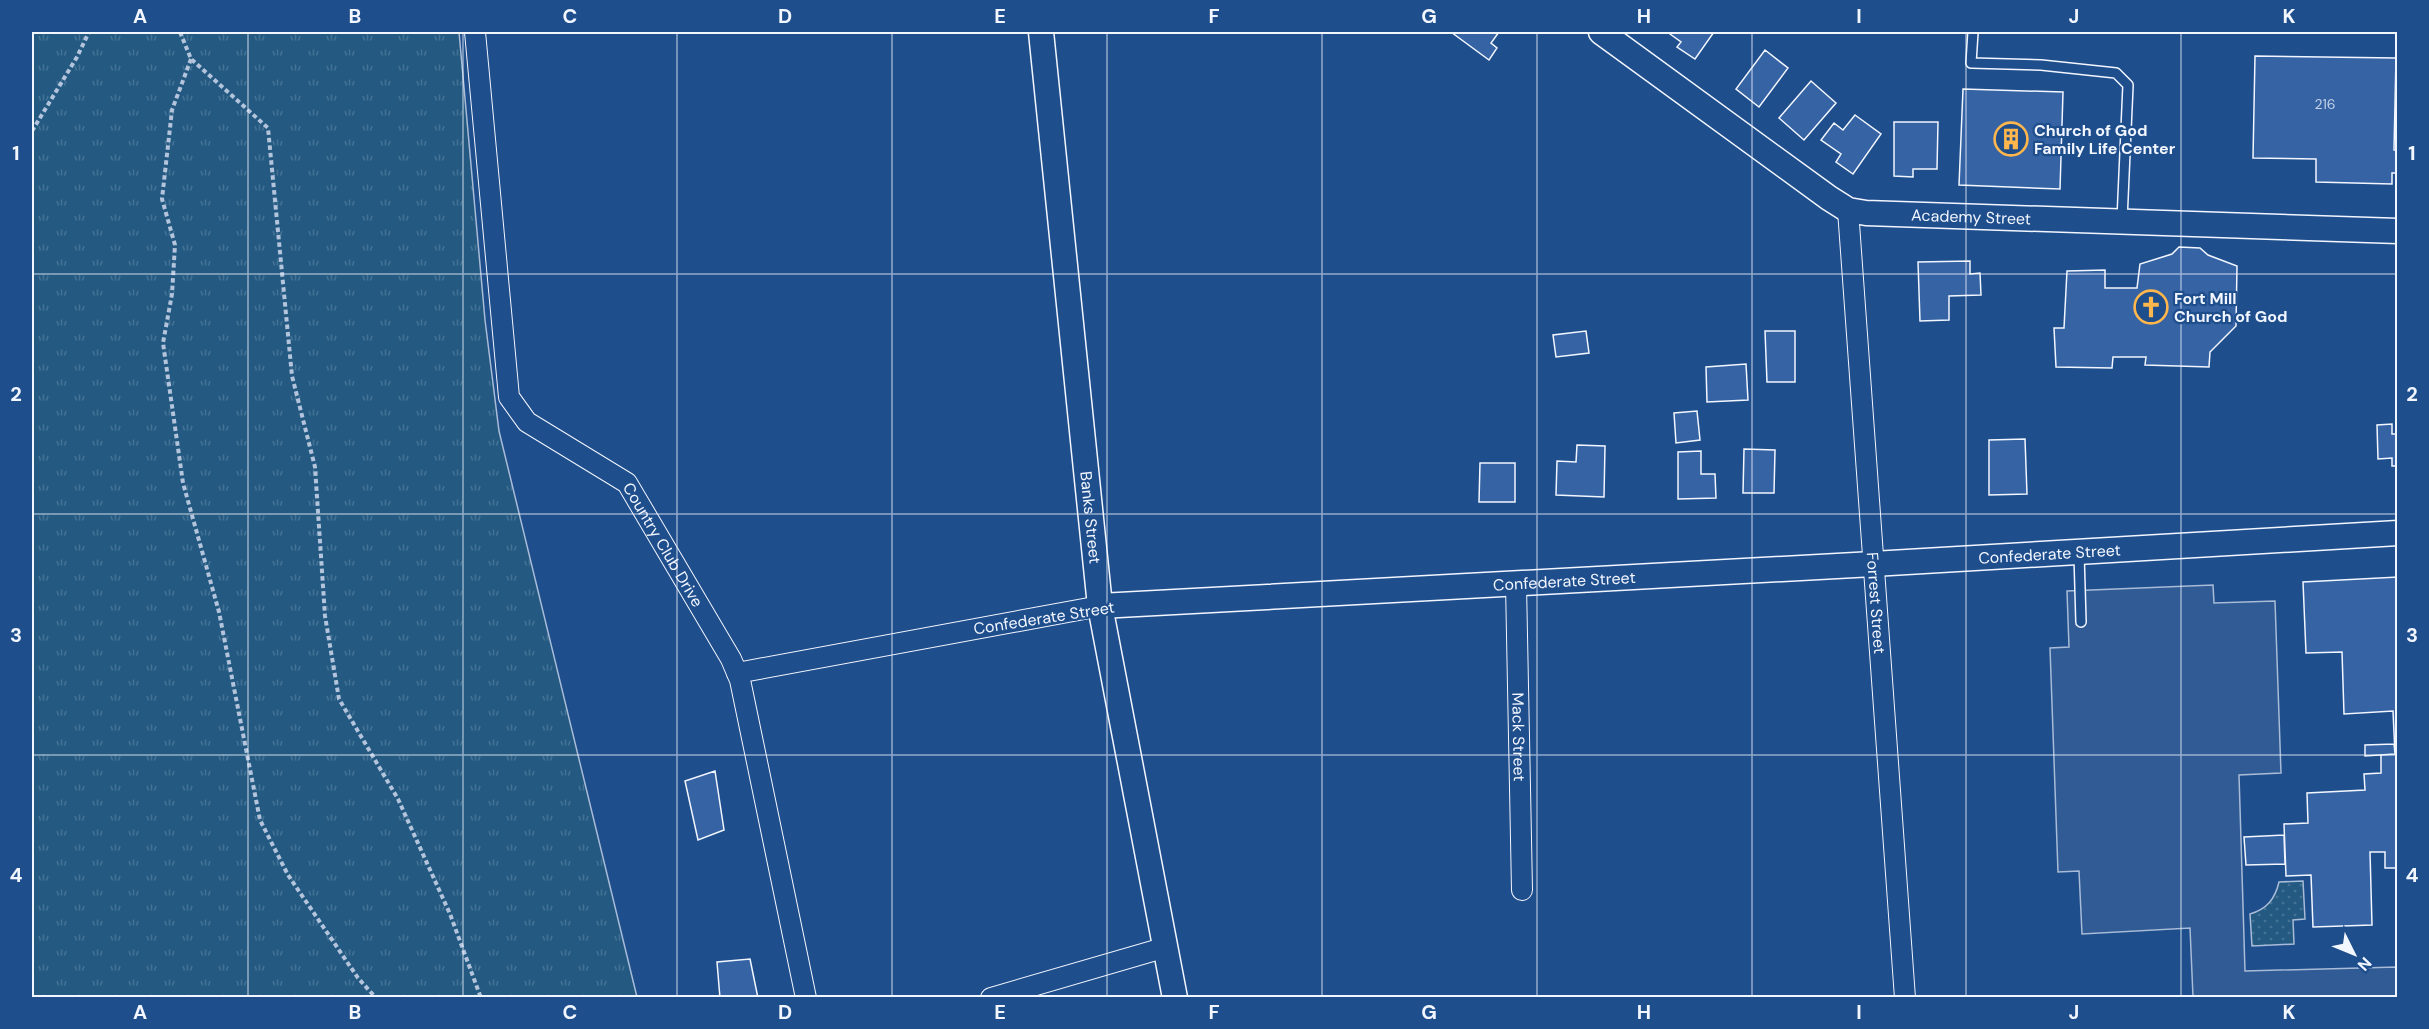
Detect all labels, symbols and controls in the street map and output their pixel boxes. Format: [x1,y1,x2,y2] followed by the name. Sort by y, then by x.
[133,3,147,29] text: A
[349,3,361,29] text: B
[563,3,577,29] text: C
[778,3,792,29] text: D
[994,3,1006,29] text: E
[1208,3,1220,29] text: F
[1421,3,1437,29] text: G
[1637,3,1651,29] text: H
[1856,3,1862,29] text: I
[2069,3,2079,29] text: J
[2282,3,2296,29] text: K
[2314,95,2336,113] house number: 216
[2034,120,2176,159] place label: Church of God Family Life Center
[1993,121,2029,157] building icon: Church of God Family Life Center
[12,140,20,166] text: 1
[2408,140,2416,166] text: 1
[1911,204,2031,229] street label: Academy Street
[2174,288,2287,327] place label: Fort Mill Church of God
[2133,289,2169,325] church icon: Fort Mill Church of God
[10,381,22,407] text: 2
[2406,381,2418,407] text: 2
[1076,470,1106,565] street label: Banks Street
[618,478,708,611] street label: Country Club Drive
[1978,539,2121,568] street label: Confederate Street
[1862,551,1891,655] street label: Forrest Street
[1492,566,1636,595] street label: Confederate Street
[972,596,1116,640] street label: Confederate Street
[10,622,22,648] text: 3
[2406,622,2418,648] text: 3
[1508,692,1530,782] street label: Mack Street
[10,862,23,888] text: 4
[2406,862,2419,888] text: 4
[2324,924,2384,984] north arrow
[2353,952,2376,975] text: N
[133,999,147,1025] text: A
[349,999,361,1025] text: B
[563,999,577,1025] text: C
[778,999,792,1025] text: D
[994,999,1006,1025] text: E
[1208,999,1220,1025] text: F
[1421,999,1437,1025] text: G
[1637,999,1651,1025] text: H
[1856,999,1862,1025] text: I
[2069,999,2079,1025] text: J
[2282,999,2296,1025] text: K

